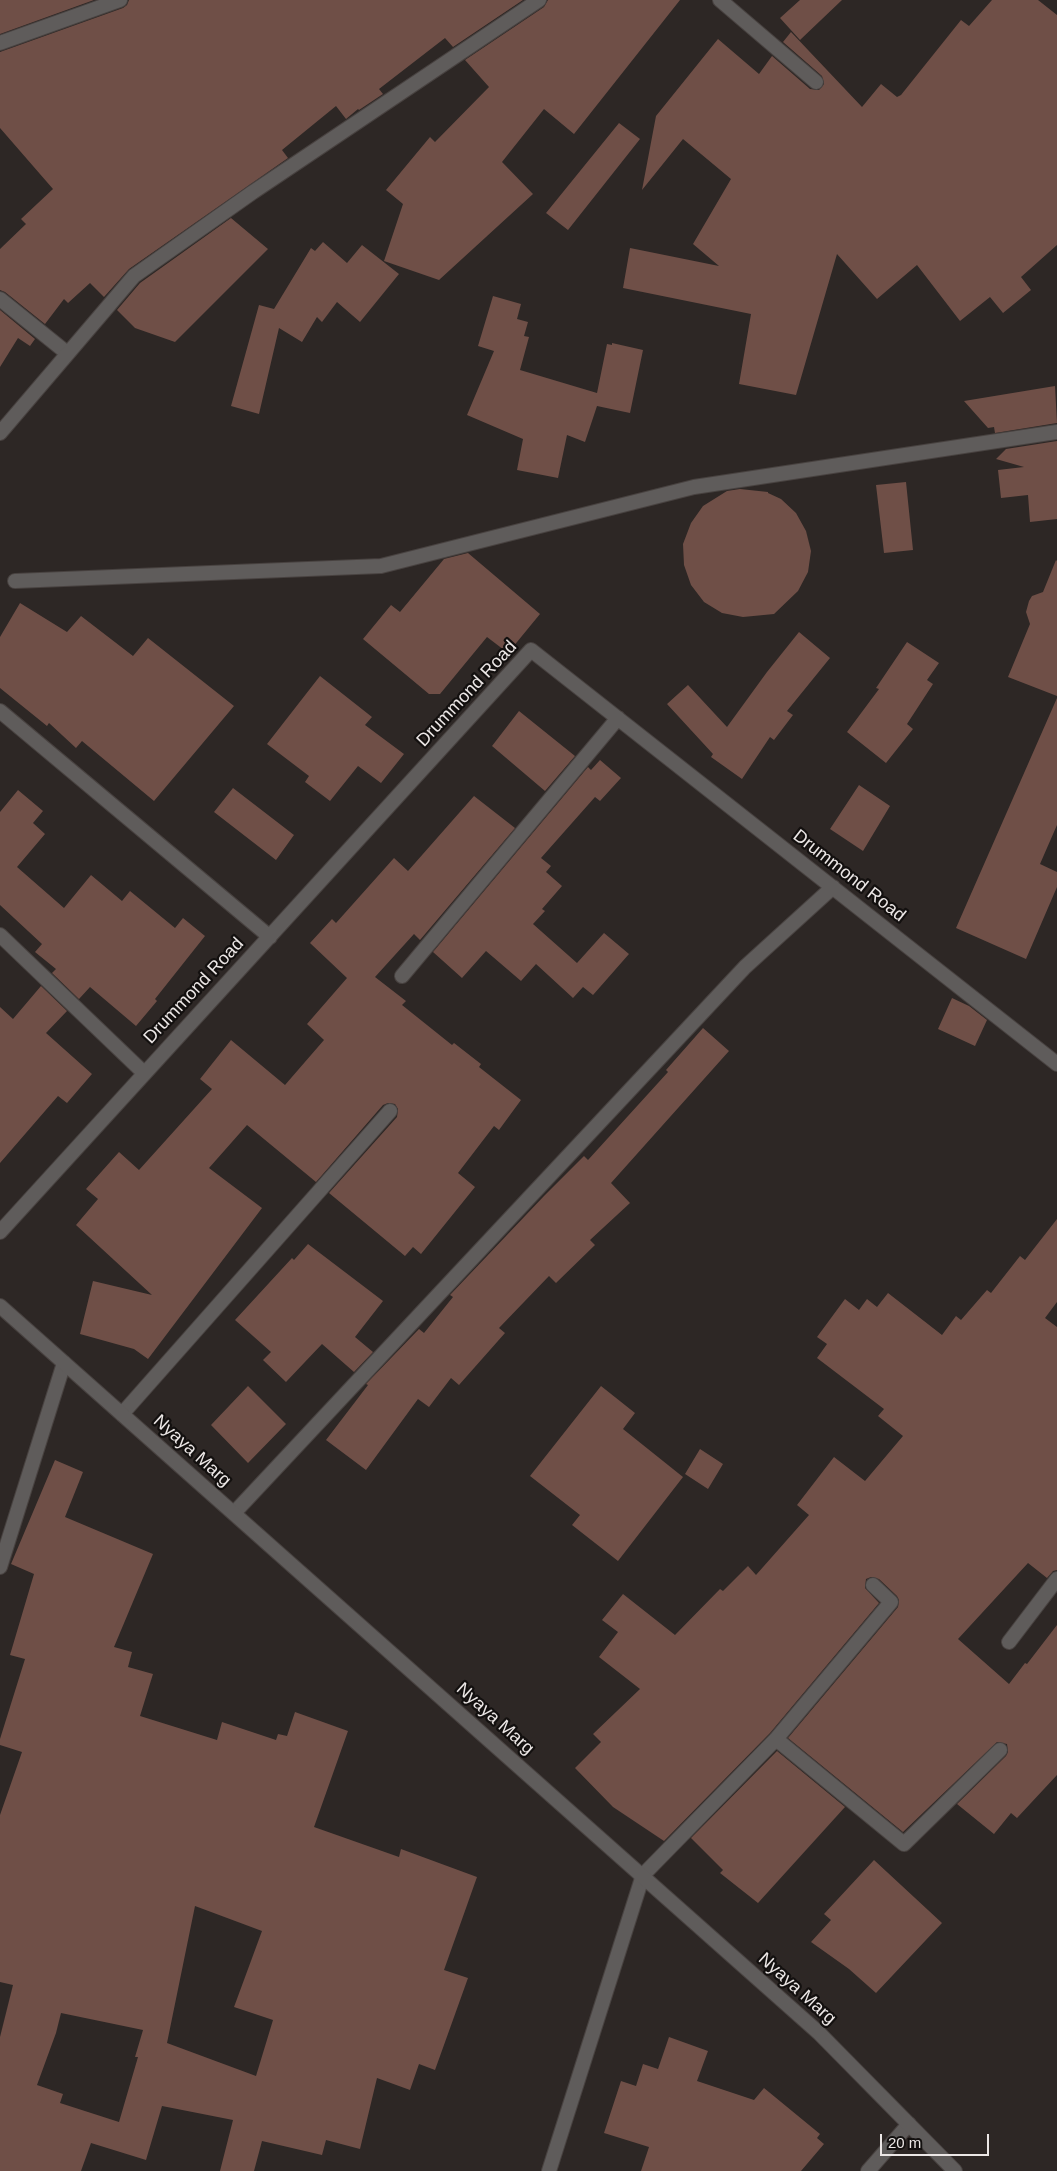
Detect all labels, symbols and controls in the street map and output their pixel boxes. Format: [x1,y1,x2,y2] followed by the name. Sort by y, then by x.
[412,637,522,751] street label: Drummond Road
[788,825,910,927] street label: Drummond Road
[139,934,249,1048] street label: Drummond Road
[149,1411,235,1491] street label: Nyaya Marg
[452,1679,538,1759] street label: Nyaya Marg
[754,1949,840,2029] street label: Nyaya Marg
[882,2124,991,2156] scale bar
[888,2134,921,2151] text: 20 m

